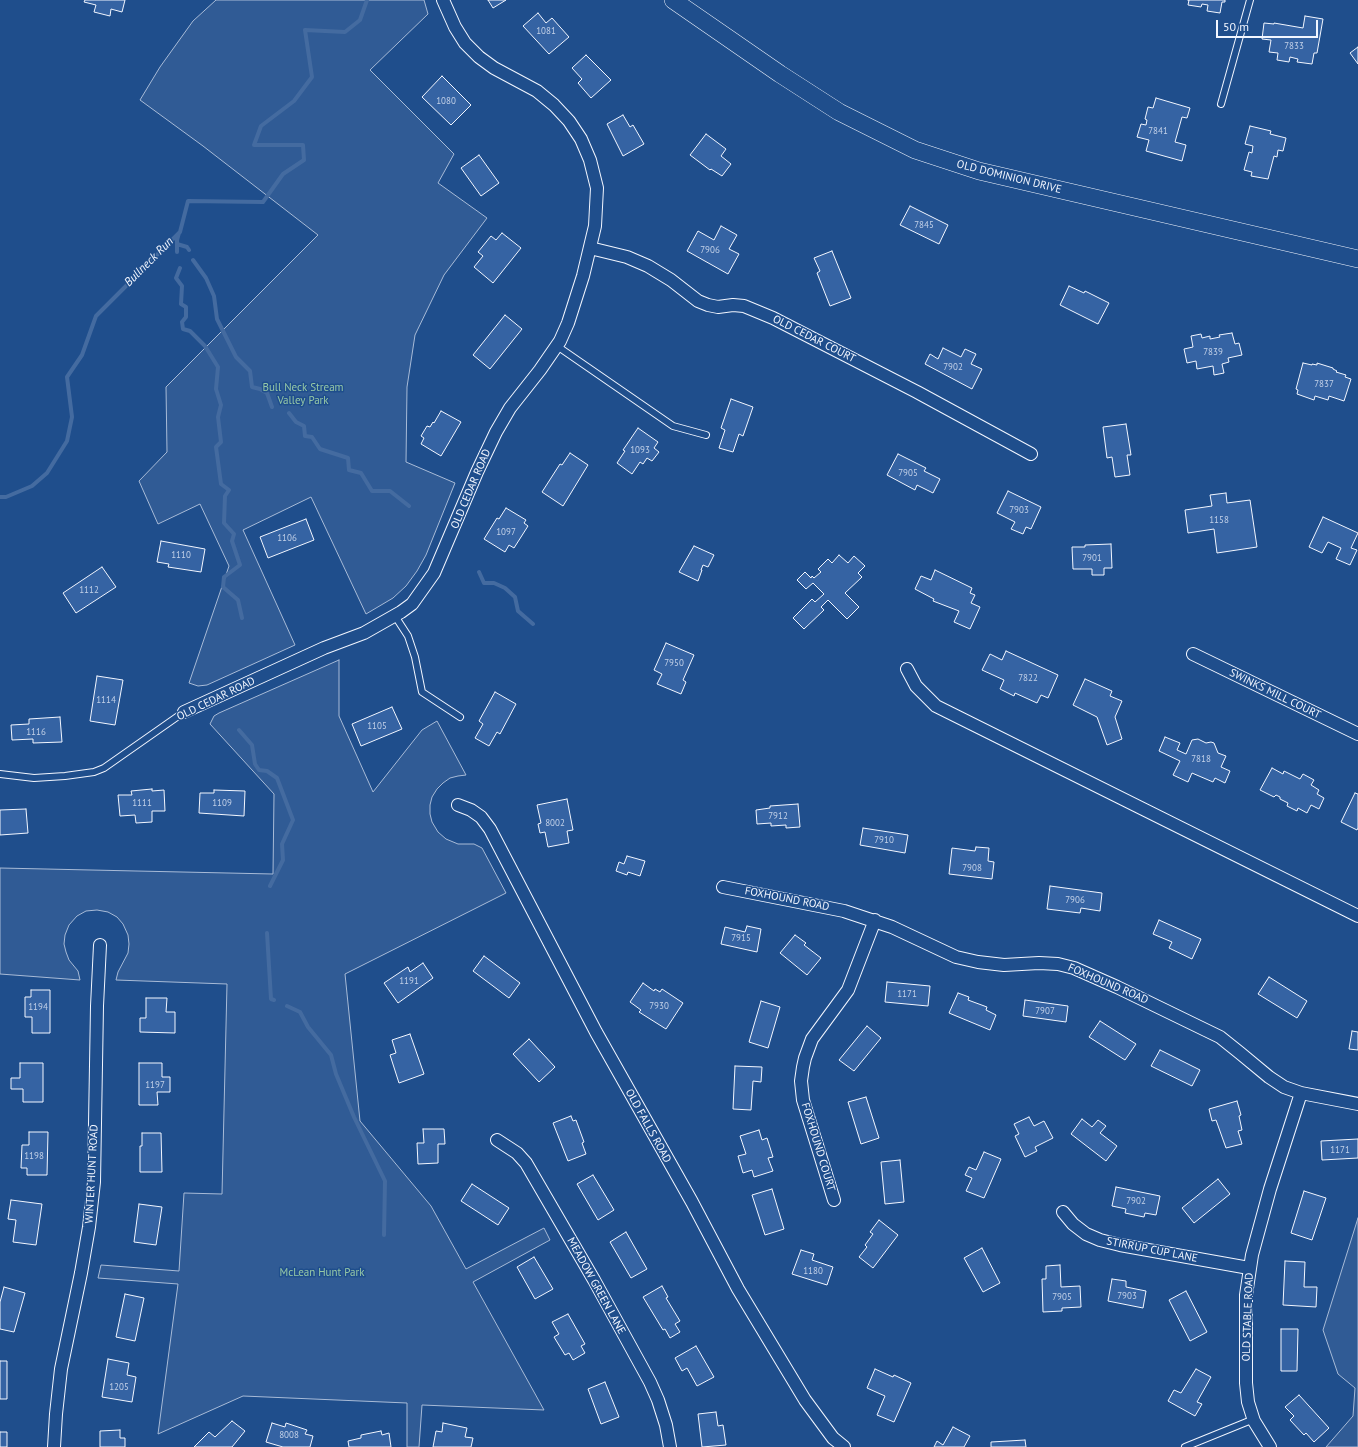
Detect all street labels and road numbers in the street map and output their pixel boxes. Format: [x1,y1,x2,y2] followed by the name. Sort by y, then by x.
[955,158,1063,196] street label: OLD DOMINION DRIVE
[770,312,858,366] street label: OLD CEDAR COURT
[448,447,494,531] street label: OLD CEDAR ROAD
[1227,666,1323,722] street label: SWINKS MILL COURT
[175,674,257,724] street label: OLD CEDAR ROAD
[744,884,830,914] street label: FOXHOUND ROAD
[1066,961,1150,1007] street label: FOXHOUND ROAD
[622,1087,674,1165] street label: OLD FALLS ROAD
[798,1101,838,1193] street label: FOXHOUND COURT
[83,1124,101,1224] street label: WINTER HUNT ROAD
[564,1235,628,1337] street label: MEADOW GREEN LANE
[1105,1235,1199,1265] street label: STIRRUP CUP LANE
[1240,1272,1256,1362] street label: OLD STABLE ROAD

